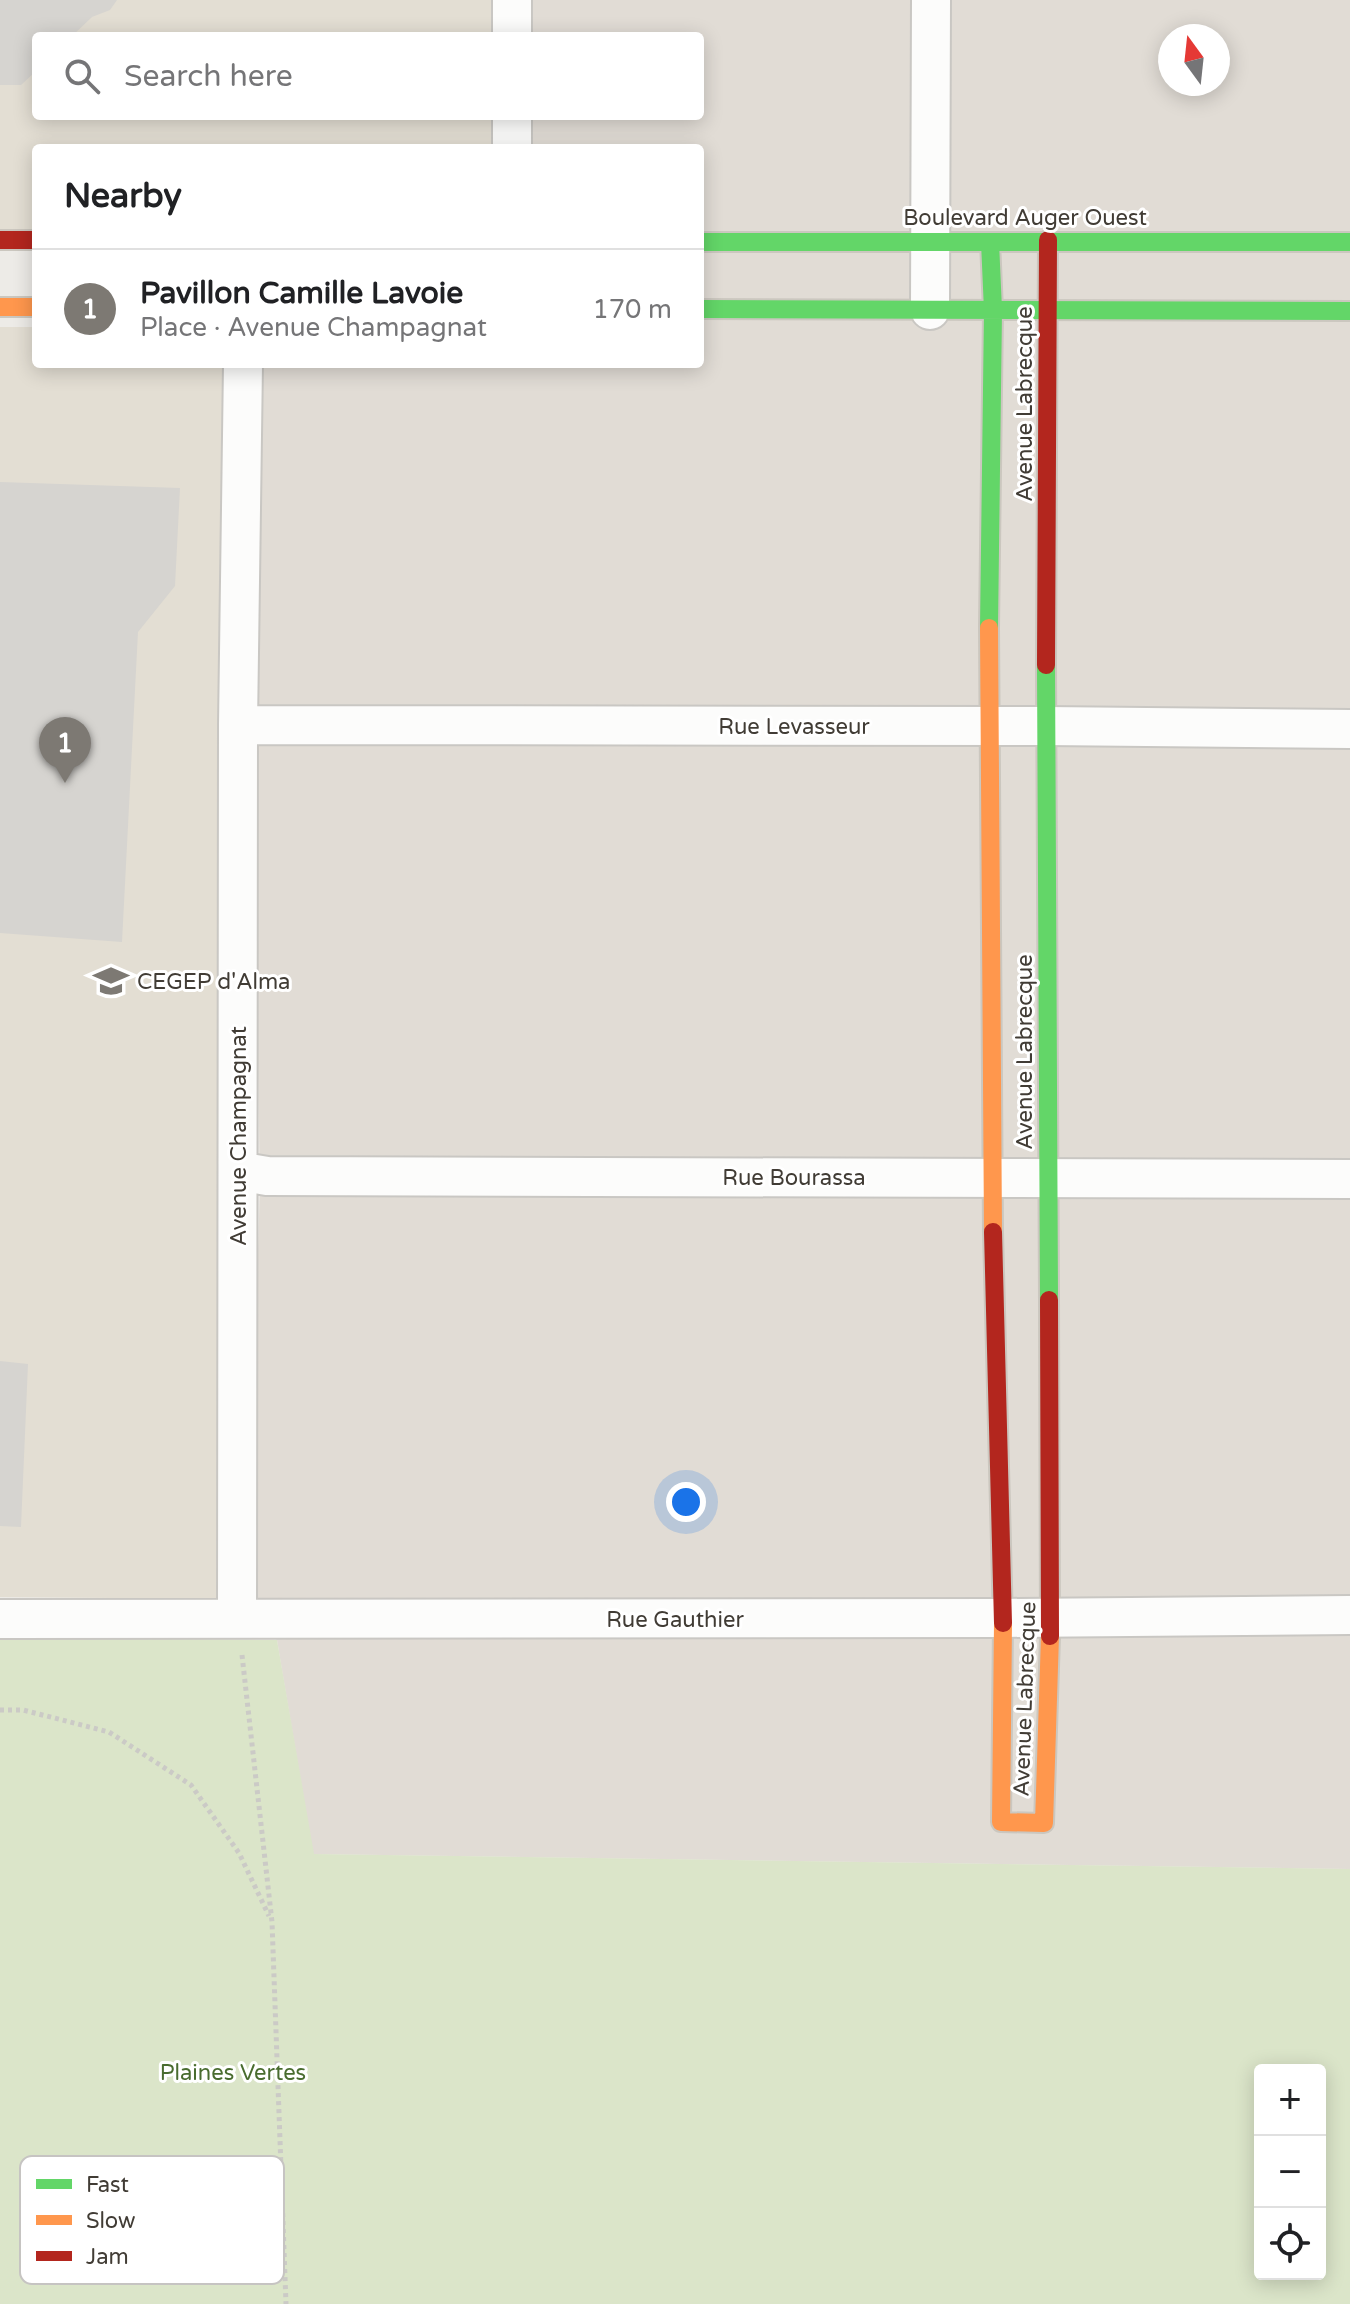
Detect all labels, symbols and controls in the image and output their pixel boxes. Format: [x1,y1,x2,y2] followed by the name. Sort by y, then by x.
[1158,24,1230,96] north arrow
[32,32,704,120] search box
[60,54,104,98] icon: search
[124,58,293,95] text: Search here
[64,176,182,217] text: Nearby
[903,205,1147,231] street label: Boulevard Auger Ouest
[140,275,463,312] text: Pavillon Camille Lavoie
[82,294,98,325] text: 1
[592,294,672,325] text: 170 m
[1012,306,1038,502] street label: Avenue Labrecque
[140,312,487,343] text: Place · Avenue Champagnat
[718,714,870,740] street label: Rue Levasseur
[39,717,91,783] pin: 1
[1012,954,1038,1150] street label: Avenue Labrecque
[92,962,130,1000] school or university icon: CEGEP d'Alma
[137,969,290,995] place label: CEGEP d'Alma
[226,1026,252,1246] street label: Avenue Champagnat
[722,1165,866,1191] street label: Rue Bourassa
[666,1482,706,1522] your location
[1009,1601,1041,1797] street label: Avenue Labrecque
[606,1607,744,1633] street label: Rue Gauthier
[160,2060,306,2086] park label: Plaines Vertes
[1254,2064,1326,2280] map controls
[1254,2064,1326,2136] button: +
[1254,2136,1326,2208] button: −
[20,2156,284,2284] legend
[86,2172,129,2198] text: Fast
[86,2208,136,2234] text: Slow
[1254,2208,1326,2280] button: locate
[86,2244,129,2270] text: Jam

